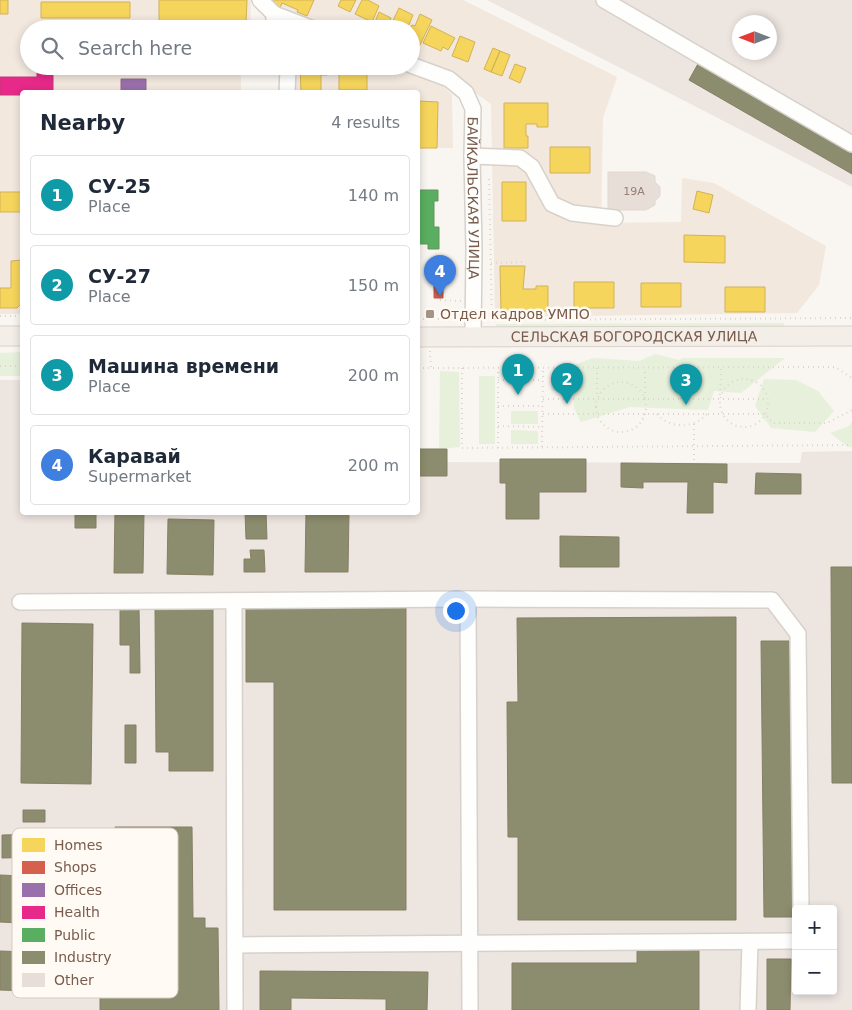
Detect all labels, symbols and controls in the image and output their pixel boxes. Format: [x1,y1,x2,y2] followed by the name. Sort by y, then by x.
[732,15,777,60] north arrow
[20,20,420,75] search box
[38,34,66,62] icon: search
[78,37,192,59] text: Search here
[40,111,125,135] text: Nearby
[331,113,400,132] text: 4 results
[464,116,482,280] street label: БАЙКАЛЬСКАЯ УЛИЦА
[88,175,151,197] text: СУ-25
[623,185,645,198] house number: 19А
[51,186,63,205] text: 1
[348,186,399,205] text: 140 m
[88,197,131,216] text: Place
[424,255,456,296] pin: 4
[88,265,151,287] text: СУ-27
[51,276,63,295] text: 2
[348,276,399,295] text: 150 m
[88,287,131,306] text: Place
[440,306,590,322] place label: Отдел кадров УМПО
[424,308,436,320] marker: Отдел кадров УМПО
[511,328,758,345] street label: СЕЛЬСКАЯ БОГОРОДСКАЯ УЛИЦА
[502,354,534,395] pin: 1
[88,355,279,377] text: Машина времени
[551,363,583,404] pin: 2
[670,364,702,405] pin: 3
[51,366,63,385] text: 3
[348,366,399,385] text: 200 m
[88,377,131,396] text: Place
[88,445,181,467] text: Каравай
[51,456,63,475] text: 4
[348,456,399,475] text: 200 m
[88,467,191,486] text: Supermarket
[443,598,469,624] your location
[12,828,178,998] legend
[54,837,103,853] text: Homes
[54,859,97,875] text: Shops
[54,882,102,898] text: Offices
[54,904,100,920] text: Health
[792,905,837,995] map controls
[792,905,837,950] button: +
[54,927,95,943] text: Public
[54,949,112,965] text: Industry
[792,950,837,995] button: −
[54,972,94,988] text: Other

